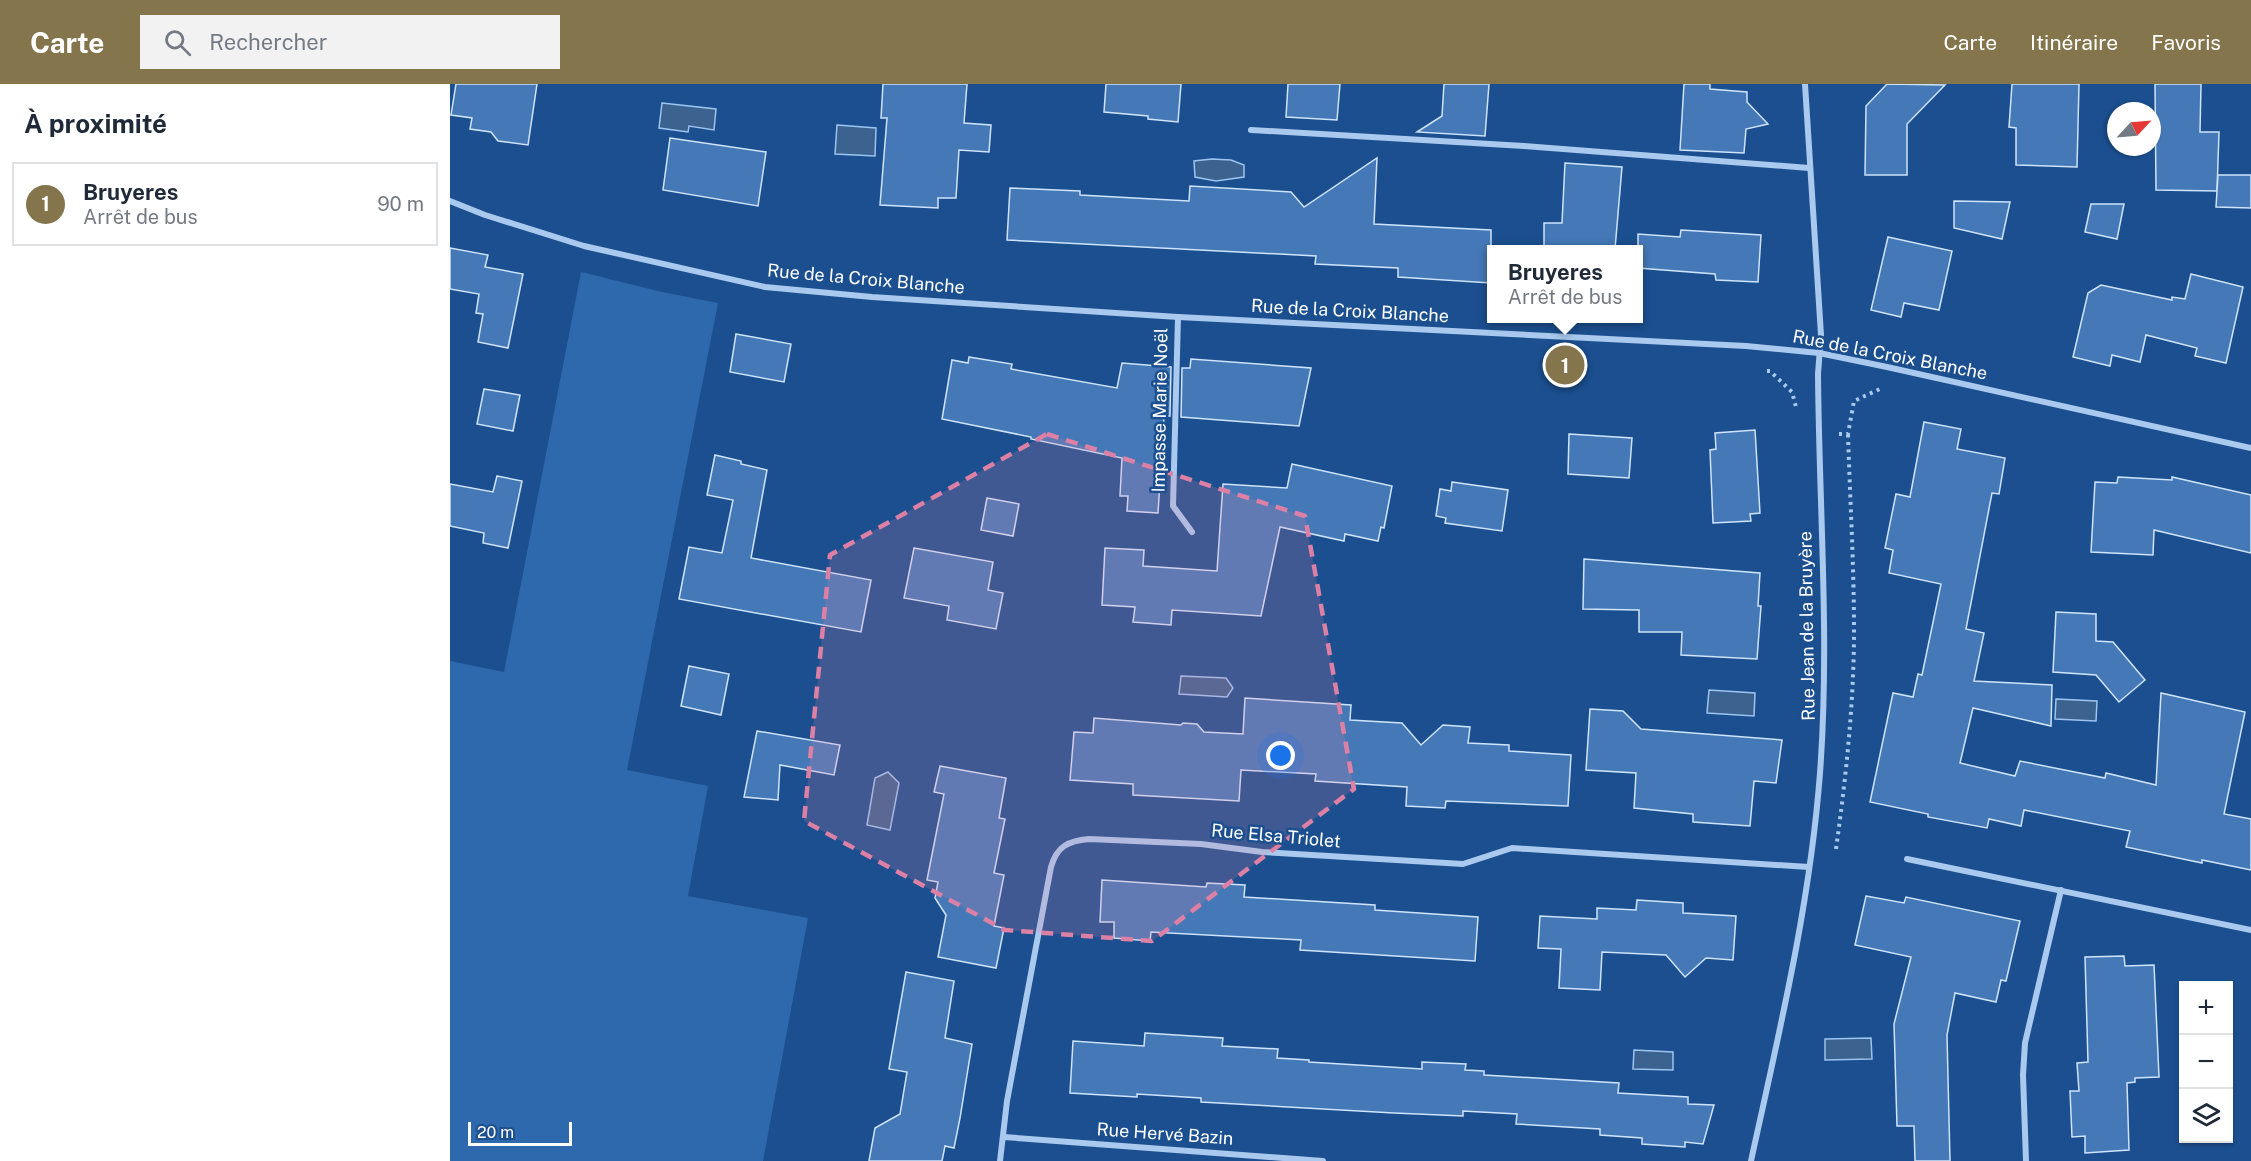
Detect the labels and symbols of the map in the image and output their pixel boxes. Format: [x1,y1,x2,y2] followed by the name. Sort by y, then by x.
[2107,102,2161,156] north arrow
[766,259,966,298] street label: Rue de la Croix Blanche
[1251,295,1449,326] street label: Rue de la Croix Blanche
[1791,325,1989,384] street label: Rue de la Croix Blanche
[1148,327,1171,493] street label: Impasse Marie Noël
[1546,342,1584,388] pin: 1
[1794,531,1819,721] street label: Rue Jean de la Bruyère
[1266,741,1295,770] your location
[1210,819,1342,852] street label: Rue Elsa Triolet
[1096,1118,1234,1149] street label: Rue Hervé Bazin
[468,1119,572,1146] scale bar

